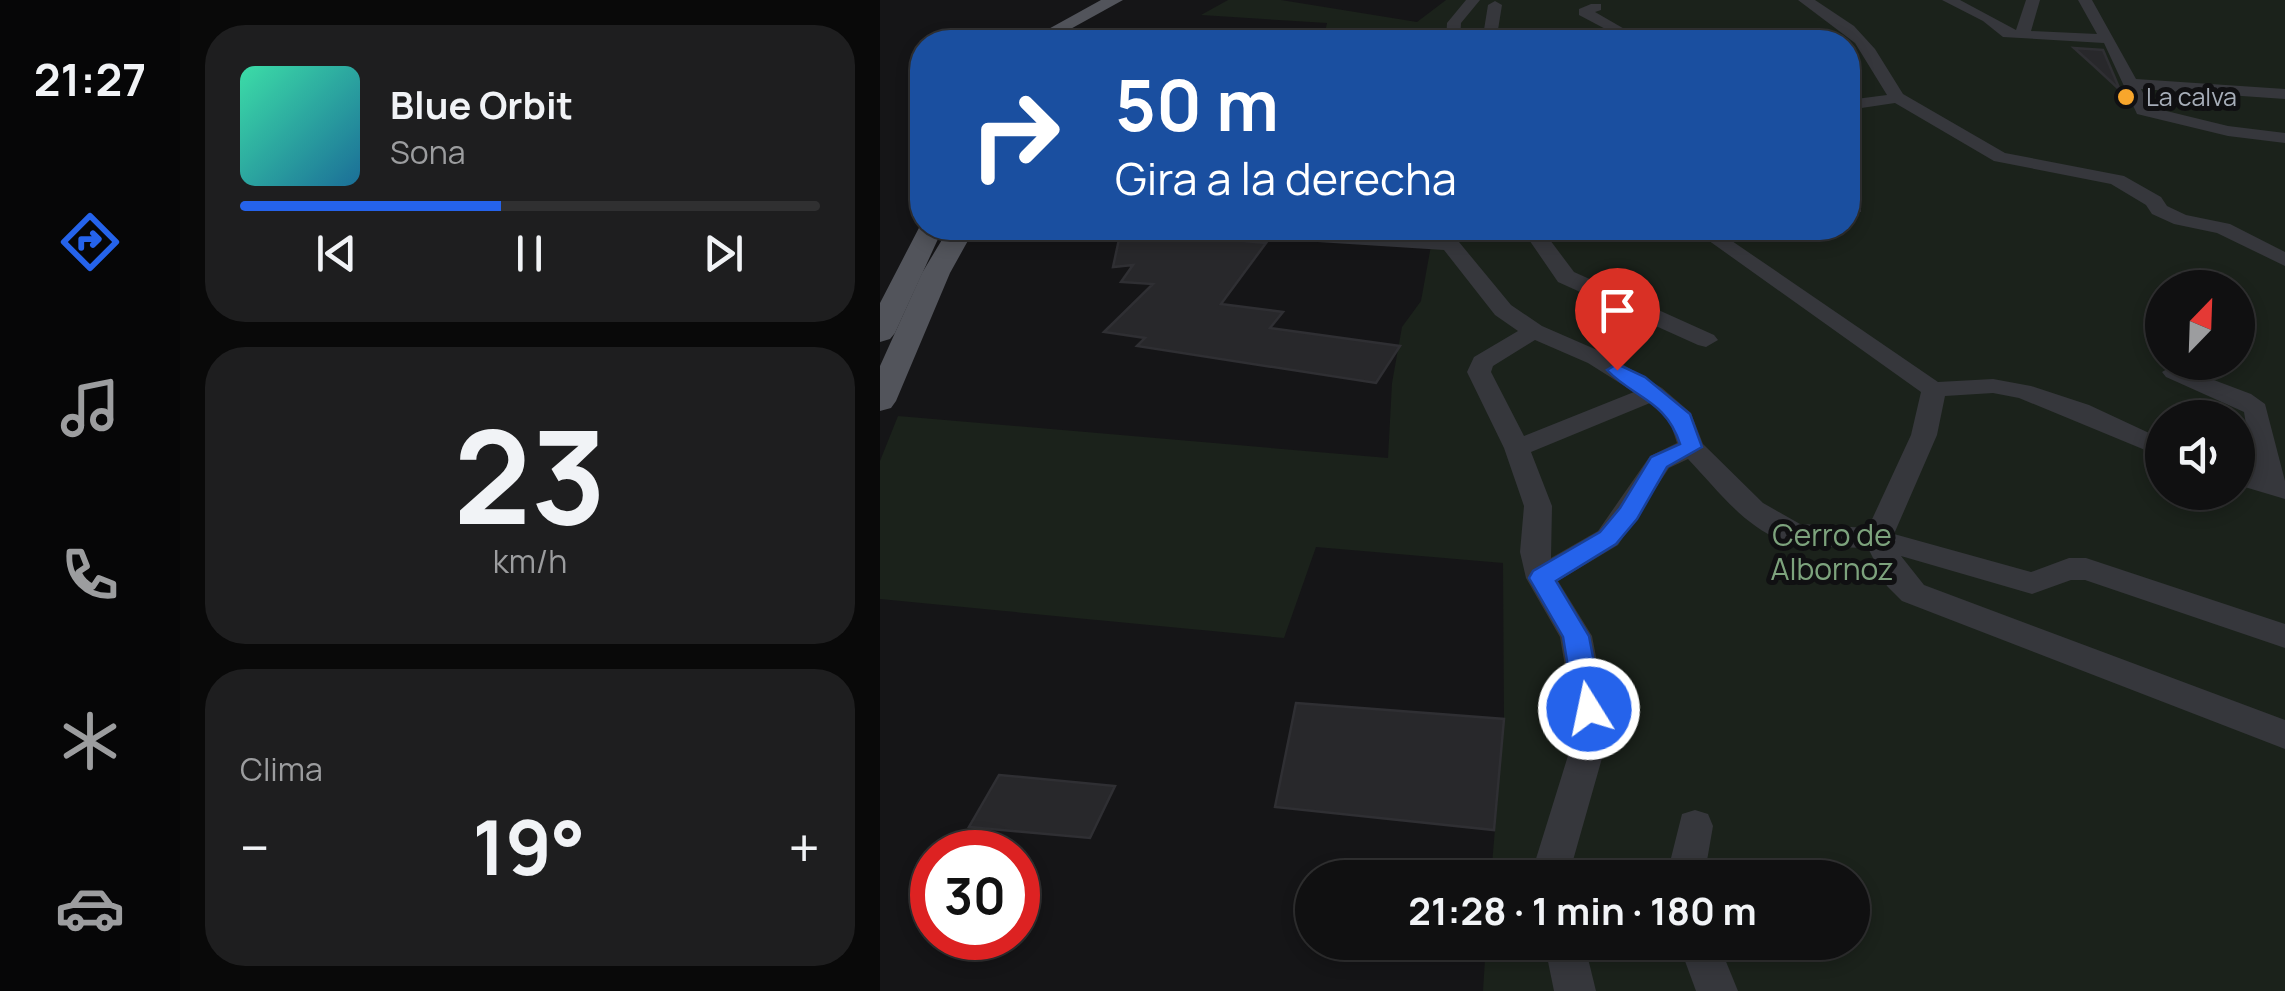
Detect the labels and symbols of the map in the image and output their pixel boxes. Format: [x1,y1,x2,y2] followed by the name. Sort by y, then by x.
[2146,79,2237,114] place label: La calva
[2115,86,2137,108] marker: La calva
[1575,268,1660,371] pin
[2145,270,2255,380] north arrow
[1770,514,1894,589] park label: Cerro de Albornoz
[1537,657,1641,761] position arrow
[910,830,1040,960] speed limit sign: 30

